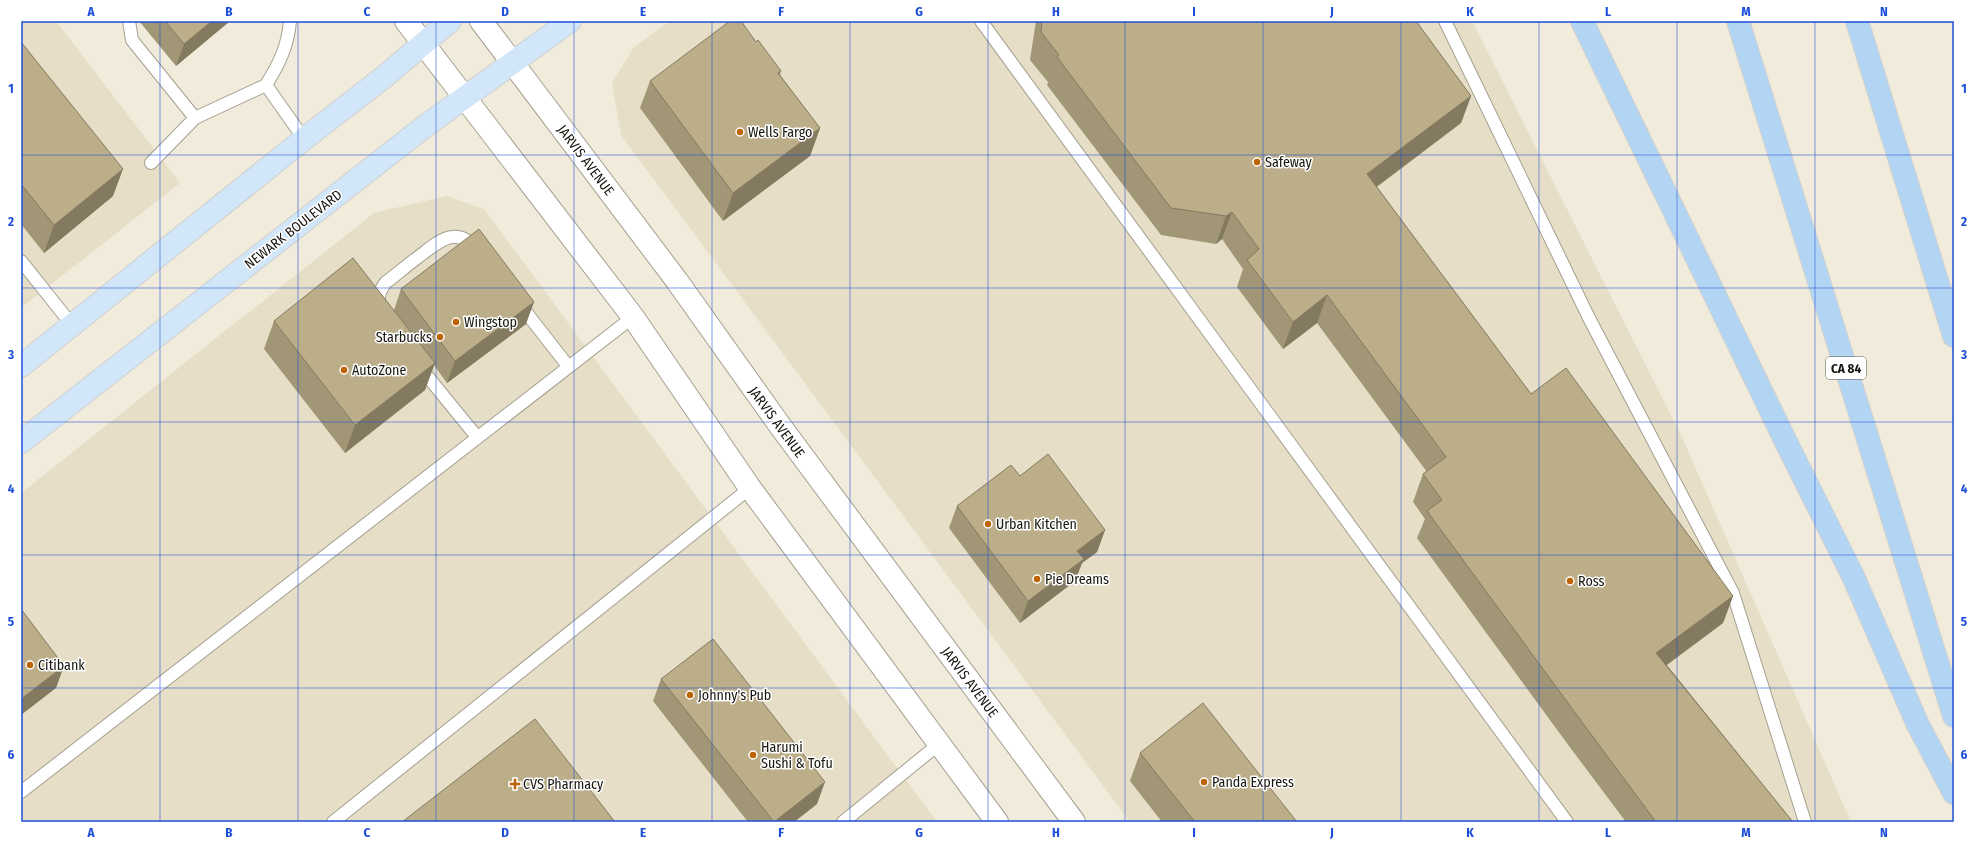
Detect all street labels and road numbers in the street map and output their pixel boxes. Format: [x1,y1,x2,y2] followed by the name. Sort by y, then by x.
[554,122,618,199] street label: JARVIS AVENUE
[241,186,345,273] street label: NEWARK BOULEVARD
[1826,357,1866,379] road number: CA 84
[745,383,808,462] street label: JARVIS AVENUE
[938,644,1002,721] street label: JARVIS AVENUE

